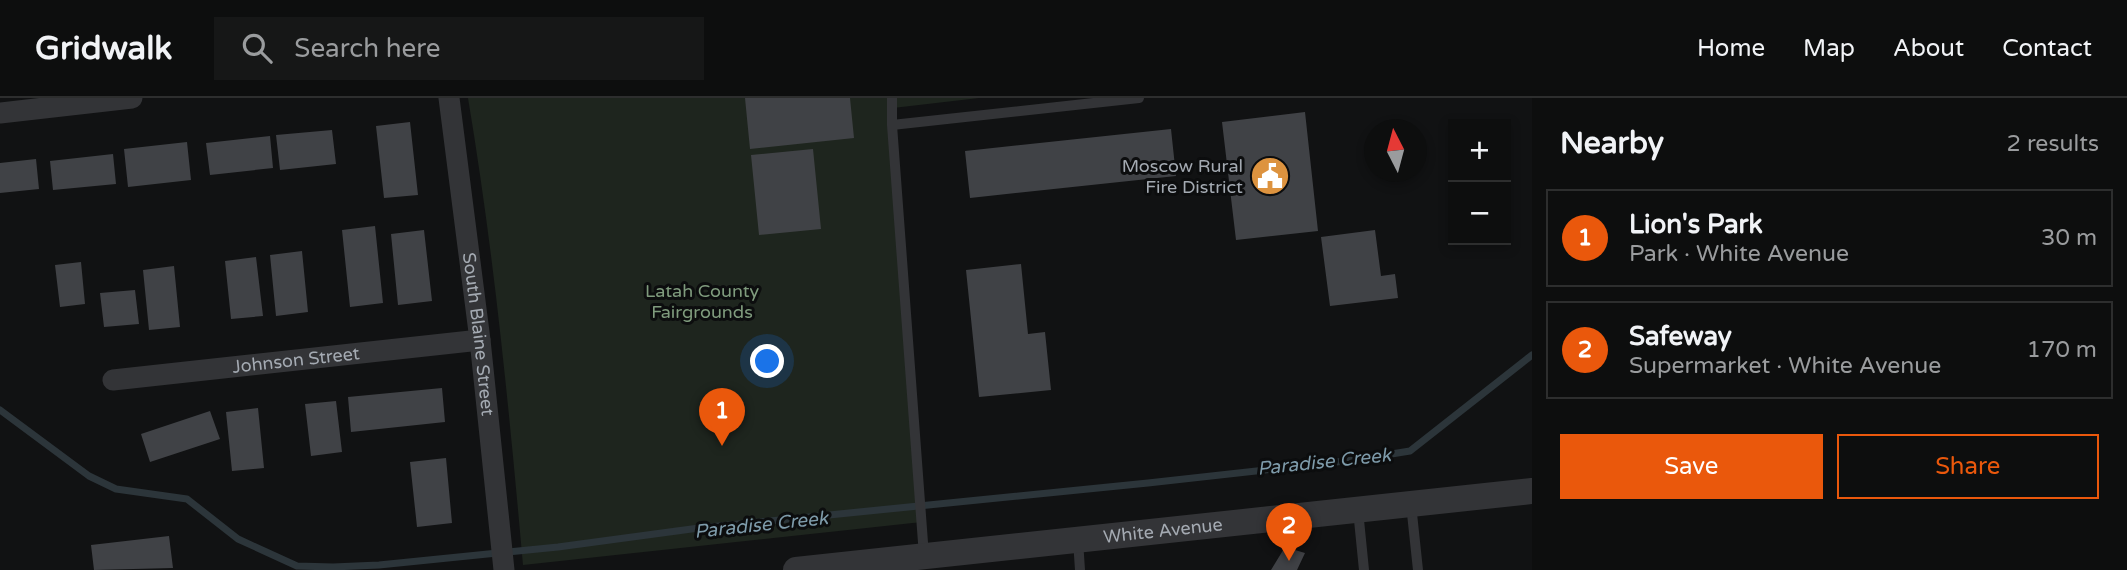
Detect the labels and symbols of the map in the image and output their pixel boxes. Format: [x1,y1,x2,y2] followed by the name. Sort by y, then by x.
[1364,119,1427,182] north arrow
[1122,155,1243,198] place label: Moscow Rural Fire District
[1249,155,1291,197] public building icon: Moscow Rural Fire District
[458,251,499,417] street label: South Blaine Street
[645,280,759,323] park label: Latah County Fairgrounds
[231,342,361,378] street label: Johnson Street
[750,344,784,378] your location
[699,388,745,446] pin: 1
[1256,444,1394,480] water label: Paradise Creek
[1266,503,1312,561] pin: 2
[693,507,831,543] water label: Paradise Creek
[1102,513,1224,548] street label: White Avenue

